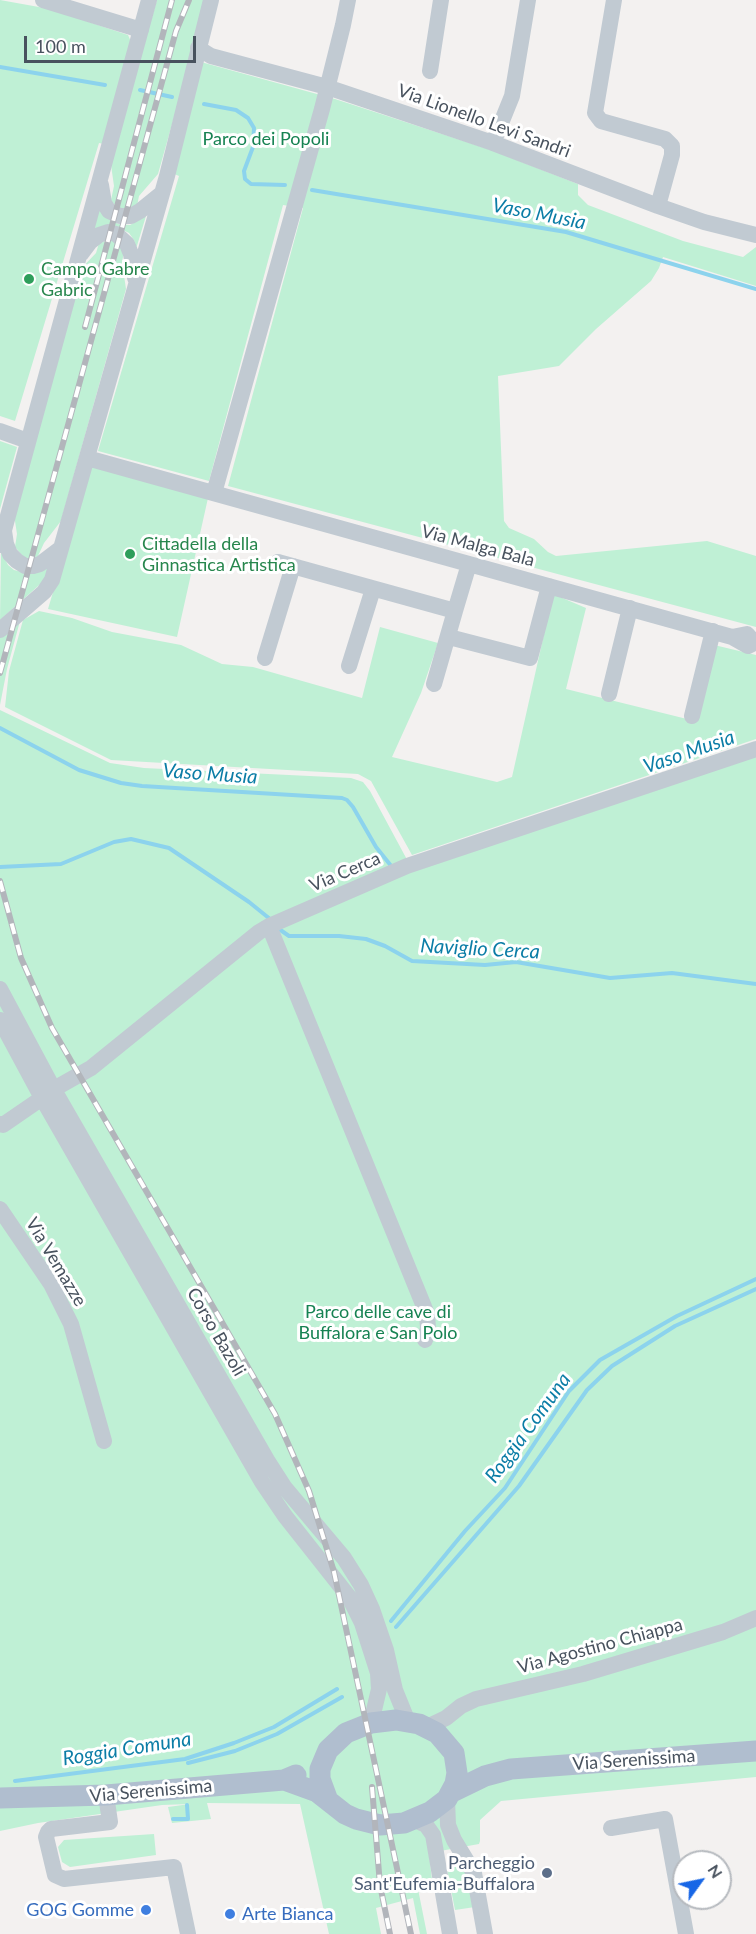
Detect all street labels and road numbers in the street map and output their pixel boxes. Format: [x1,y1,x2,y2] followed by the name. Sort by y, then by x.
[395,80,573,162] street label: Via Lionello Levi Sandri
[419,521,537,571] street label: Via Malga Bala
[306,847,384,897] street label: Via Cerca
[21,1214,91,1310] street label: Via Vemazze
[182,1284,250,1380] street label: Corso Bazoli
[515,1614,685,1678] street label: Via Agostino Chiappa
[572,1745,696,1775] street label: Via Serenissima
[89,1775,213,1807] street label: Via Serenissima

